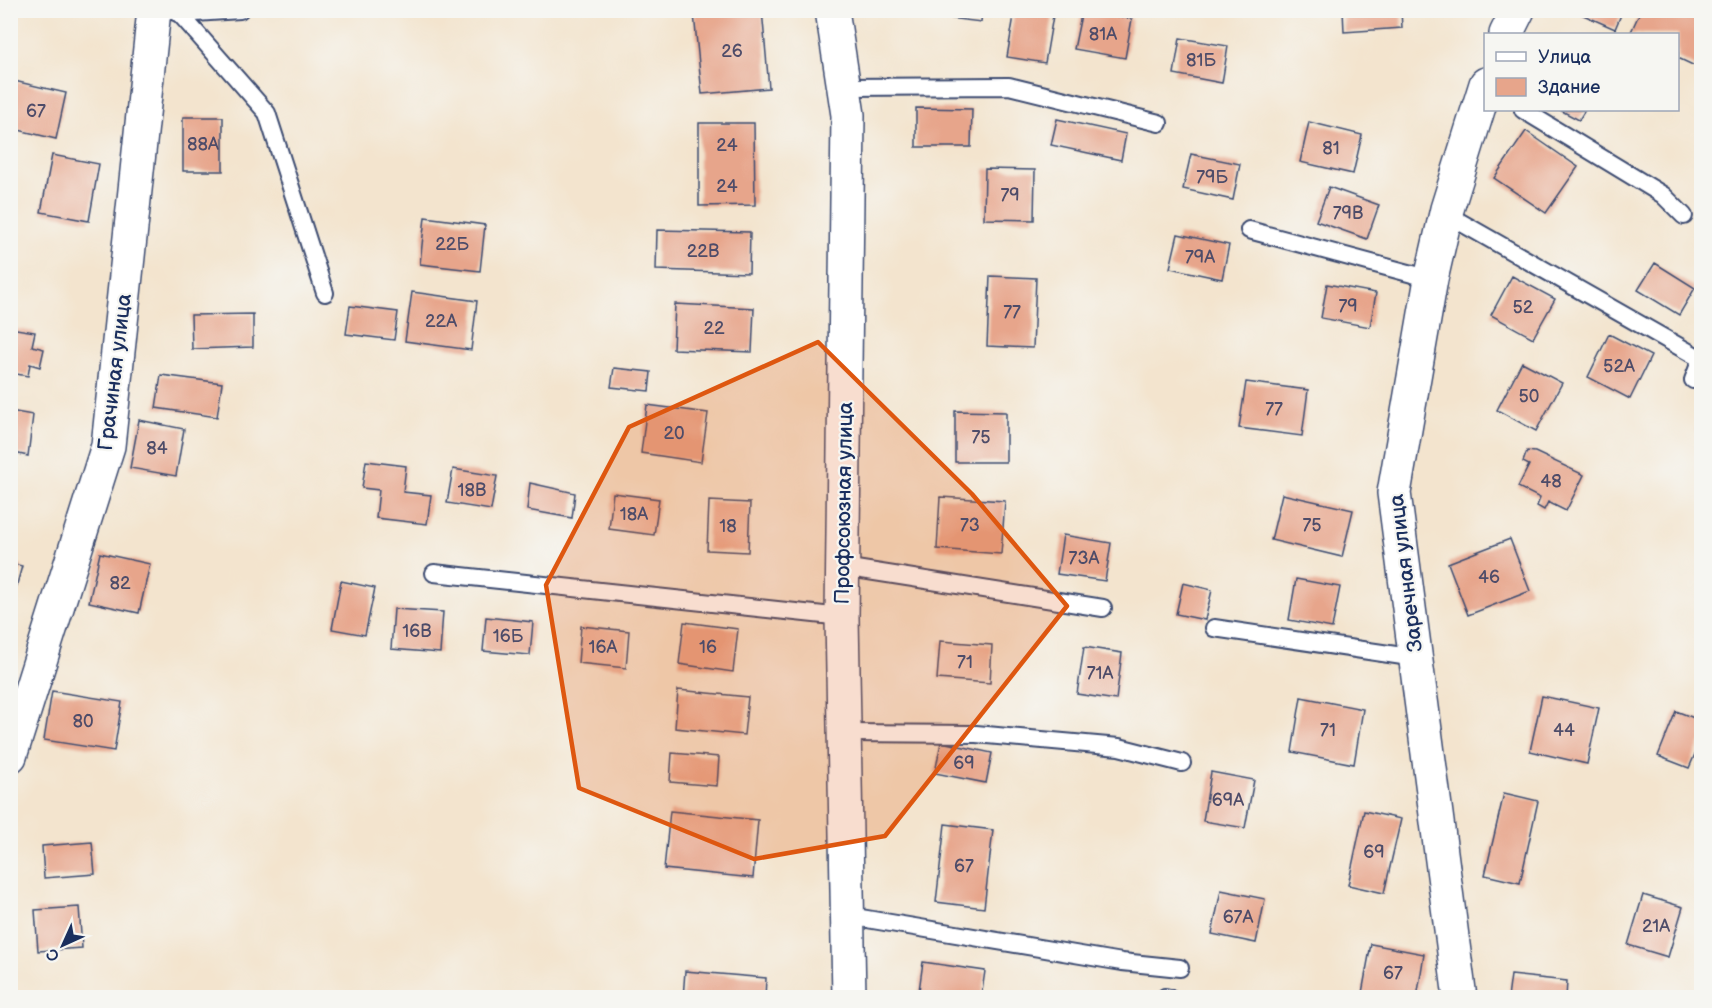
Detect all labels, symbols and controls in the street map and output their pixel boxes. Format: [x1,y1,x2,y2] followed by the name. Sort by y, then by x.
[1089,24,1117,45] house number: 81А
[1484,33,1679,111] legend
[721,41,743,62] house number: 26
[1538,47,1592,68] text: Улица
[1186,50,1216,71] house number: 81Б
[1538,77,1600,98] text: Здание
[26,101,46,122] house number: 67
[187,134,219,155] house number: 88А
[716,135,738,156] house number: 24
[1322,138,1340,159] house number: 81
[1196,167,1228,188] house number: 79Б
[716,176,738,197] house number: 24
[1000,185,1020,206] house number: 79
[1333,203,1363,224] house number: 79В
[435,234,469,255] house number: 22Б
[687,241,719,262] house number: 22В
[1185,247,1215,268] house number: 79А
[93,291,137,452] street label: Грачиная улица
[1338,296,1358,317] house number: 79
[1513,297,1534,318] house number: 52
[1003,302,1021,323] house number: 77
[425,311,457,332] house number: 22А
[703,318,725,339] house number: 22
[1603,356,1635,377] house number: 52А
[1519,386,1539,407] house number: 50
[1265,399,1283,420] house number: 77
[830,401,858,605] street label: Профсоюзная улица
[663,423,685,444] house number: 20
[971,427,991,448] house number: 75
[146,438,168,459] house number: 84
[1540,471,1562,492] house number: 48
[458,480,486,501] house number: 18В
[1384,492,1428,653] street label: Заречная улица
[620,504,648,525] house number: 18А
[960,515,980,536] house number: 73
[1302,515,1322,536] house number: 75
[719,516,737,537] house number: 18
[1069,548,1099,569] house number: 73А
[1478,567,1500,588] house number: 46
[109,573,131,594] house number: 82
[402,621,432,642] house number: 16В
[493,626,524,647] house number: 16Б
[589,637,618,658] house number: 16А
[699,637,717,658] house number: 16
[957,652,973,673] house number: 71
[1087,663,1113,684] house number: 71А
[72,711,94,732] house number: 80
[1320,720,1336,741] house number: 71
[1553,720,1575,741] house number: 44
[953,753,975,774] house number: 69
[1212,790,1244,811] house number: 69А
[1363,842,1385,863] house number: 69
[954,856,974,877] house number: 67
[1223,907,1253,928] house number: 67А
[33,915,93,975] north arrow
[1642,916,1670,937] house number: 21А
[43,944,64,965] text: С
[1383,963,1403,984] house number: 67

